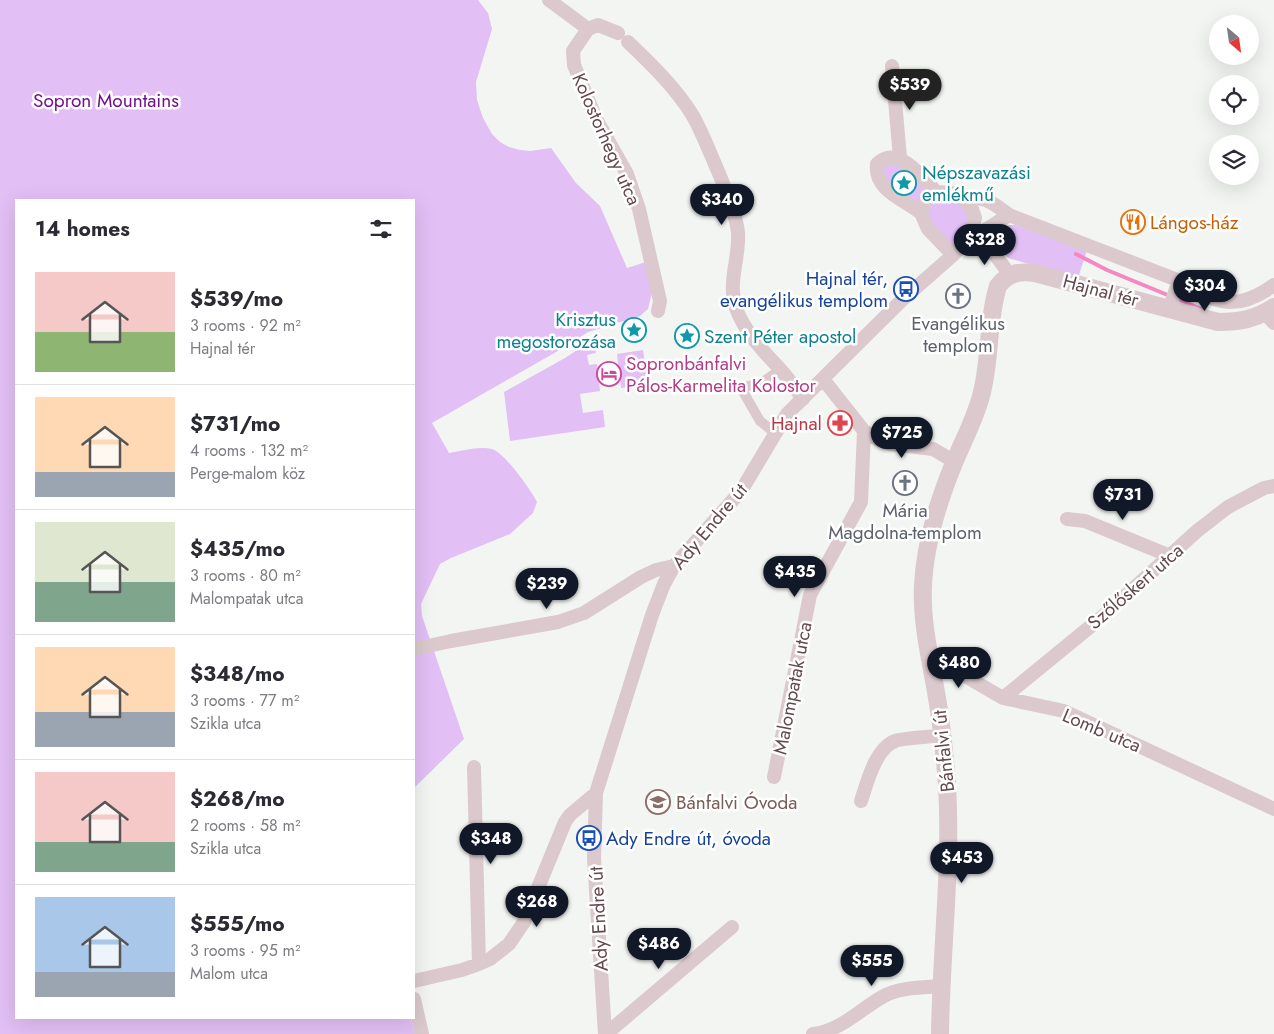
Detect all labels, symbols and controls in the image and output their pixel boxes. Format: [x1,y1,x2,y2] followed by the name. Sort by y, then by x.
[1209,15,1259,65] north arrow
[1209,15,1259,185] map controls
[880,68,940,111] pin: $539
[565,69,648,209] street label: Kolostorhegy utca
[890,73,930,96] text: $539
[1209,75,1259,125] button: locate
[33,87,179,114] park label: Sopron Mountains
[1209,135,1259,185] button: layers
[922,159,1031,208] place label: Népszavazási emlékmű
[891,170,917,196] place icon: Népszavazási emlékmű
[692,184,752,226] pin: $340
[701,188,743,211] text: $340
[1120,209,1146,235] restaurant icon: Lángos-ház
[1150,209,1239,236] place label: Lángos-ház
[35,214,130,244] text: 14 homes
[367,215,395,243] icon: filters
[955,224,1015,266] pin: $328
[965,228,1005,251] text: $328
[720,265,888,314] place label: Hajnal tér, evangélikus templom
[1060,267,1142,314] street label: Hajnal tér
[1175,270,1235,312] pin: $304
[1184,274,1226,297] text: $304
[893,276,919,302] bus stop icon: Hajnal tér, evangélikus templom
[945,283,971,309] church icon: Evangélikus templom
[190,284,283,314] text: $539/mo
[75,292,135,352] icon: home
[497,306,616,355] place label: Krisztus megostorozása
[911,310,1005,359] place label: Evangélikus templom
[190,314,301,337] text: 3 rooms · 92 m²
[621,317,647,343] place icon: Krisztus megostorozása
[674,323,700,349] place icon: Szent Péter apostol
[704,323,856,350] place label: Szent Péter apostol
[190,337,255,360] text: Hajnal tér
[626,350,817,399] place label: Sopronbánfalvi Pálos-Karmelita Kolostor
[596,361,622,387] hotel icon: Sopronbánfalvi Pálos-Karmelita Kolostor
[190,409,280,439] text: $731/mo
[771,410,822,437] place label: Hajnal
[827,410,853,436] pharmacy icon: Hajnal
[872,416,932,459] pin: $725
[75,417,135,477] icon: home
[882,421,922,444] text: $725
[190,439,308,462] text: 4 rooms · 132 m²
[190,462,305,485] text: Perge-malom köz
[892,470,918,496] church icon: Mária Magdolna-templom
[665,477,754,575] street label: Ady Endre út
[1093,478,1153,521] pin: $731
[1104,483,1142,506] text: $731
[828,497,982,546] place label: Mária Magdolna-templom
[190,534,285,564] text: $435/mo
[1081,537,1189,636] street label: Szőlőskert utca
[75,542,135,602] icon: home
[765,556,825,598] pin: $435
[774,560,816,583] text: $435
[190,564,301,587] text: 3 rooms · 80 m²
[517,568,577,610] pin: $239
[526,572,568,595] text: $239
[190,587,303,610] text: Malompatak utca
[766,619,819,757] street label: Malompatak utca
[929,646,989,689] pin: $480
[938,651,980,674] text: $480
[190,659,285,689] text: $348/mo
[75,667,135,727] icon: home
[190,689,299,712] text: 3 rooms · 77 m²
[1058,702,1145,759] street label: Lomb utca
[926,708,961,793] street label: Bánfalvi út
[190,712,261,735] text: Szikla utca
[190,784,285,814] text: $268/mo
[645,789,671,815] school or university icon: Bánfalvi Óvoda
[676,789,797,816] place label: Bánfalvi Óvoda
[75,792,135,852] icon: home
[190,814,301,837] text: 2 rooms · 58 m²
[461,822,521,865] pin: $348
[576,825,602,851] bus stop icon: Ady Endre út, óvoda
[606,825,771,852] place label: Ady Endre út, óvoda
[470,827,512,850] text: $348
[190,837,261,860] text: Szikla utca
[932,842,992,884] pin: $453
[941,846,983,869] text: $453
[582,865,615,972] street label: Ady Endre út
[507,886,567,928] pin: $268
[516,890,558,913] text: $268
[190,909,285,939] text: $555/mo
[75,917,135,977] icon: home
[629,928,689,970] pin: $486
[638,932,680,955] text: $486
[190,939,301,962] text: 3 rooms · 95 m²
[842,944,902,987] pin: $555
[852,949,892,972] text: $555
[190,962,268,985] text: Malom utca

